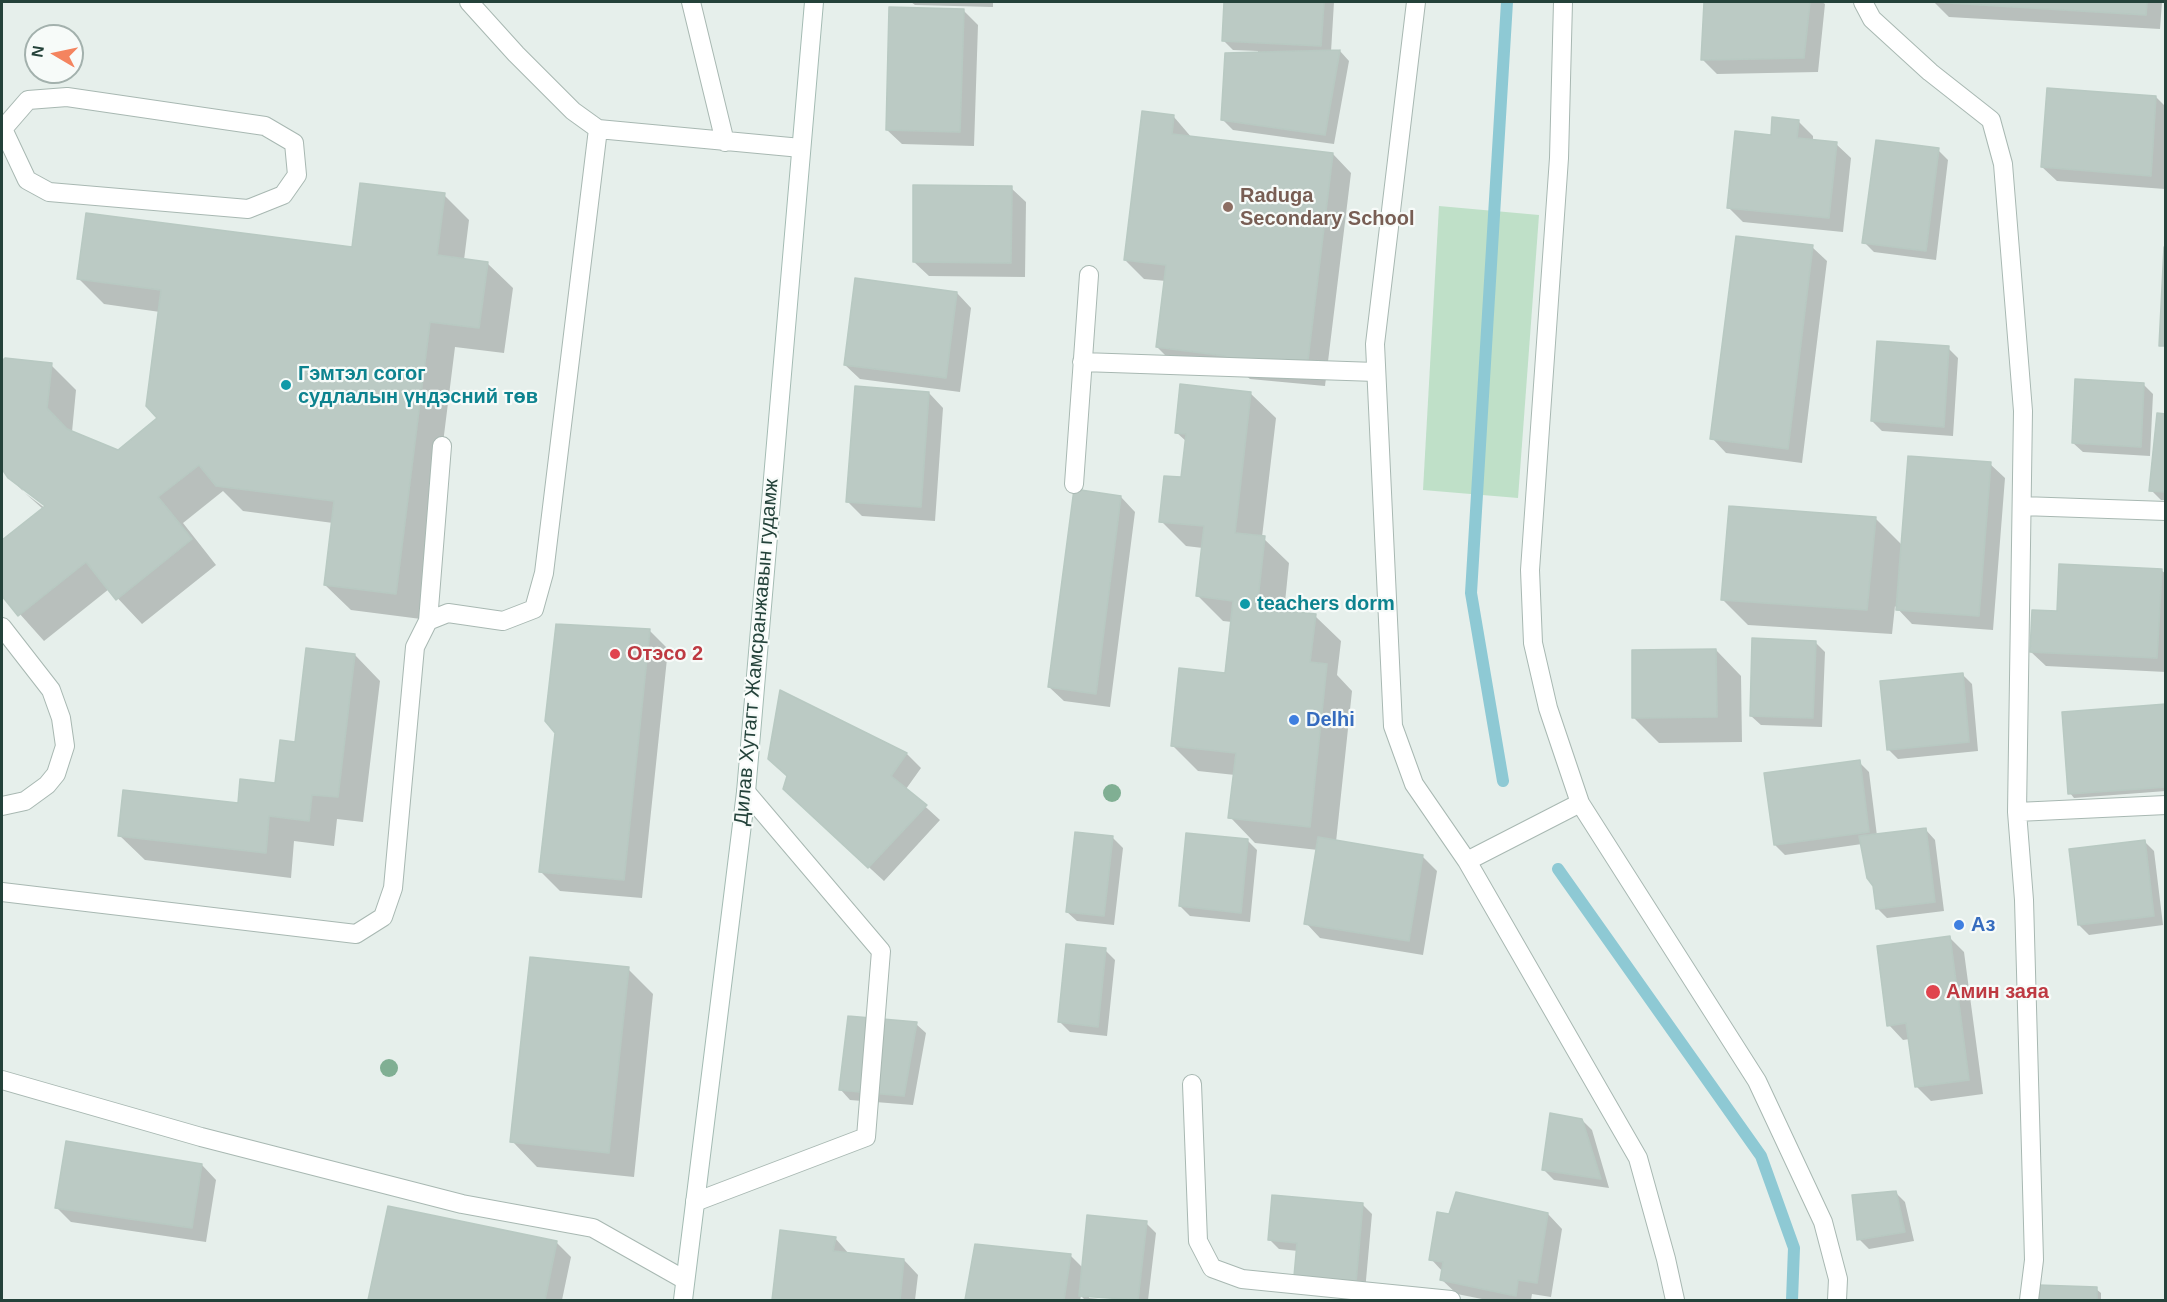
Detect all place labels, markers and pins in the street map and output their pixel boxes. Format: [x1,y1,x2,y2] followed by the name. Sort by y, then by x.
[1240,184,1414,231] place label: Raduga Secondary School
[1221,200,1235,214] marker: Raduga Secondary School
[298,362,538,409] place label: Гэмтэл согог судлалын үндэсний төв
[279,378,293,392] marker: Гэмтэл согог судлалын үндэсний төв
[1257,592,1395,616] place label: teachers dorm
[1238,597,1252,611] marker: teachers dorm
[627,642,703,666] place label: Отэсо 2
[608,647,622,661] marker: Отэсо 2
[1306,708,1355,732] place label: Delhi
[1287,713,1301,727] marker: Delhi
[1971,913,1995,937] place label: Аз
[1952,918,1966,932] marker: Аз
[1946,980,2049,1004] place label: Амин заяа
[1924,983,1942,1001] marker: Амин заяа

